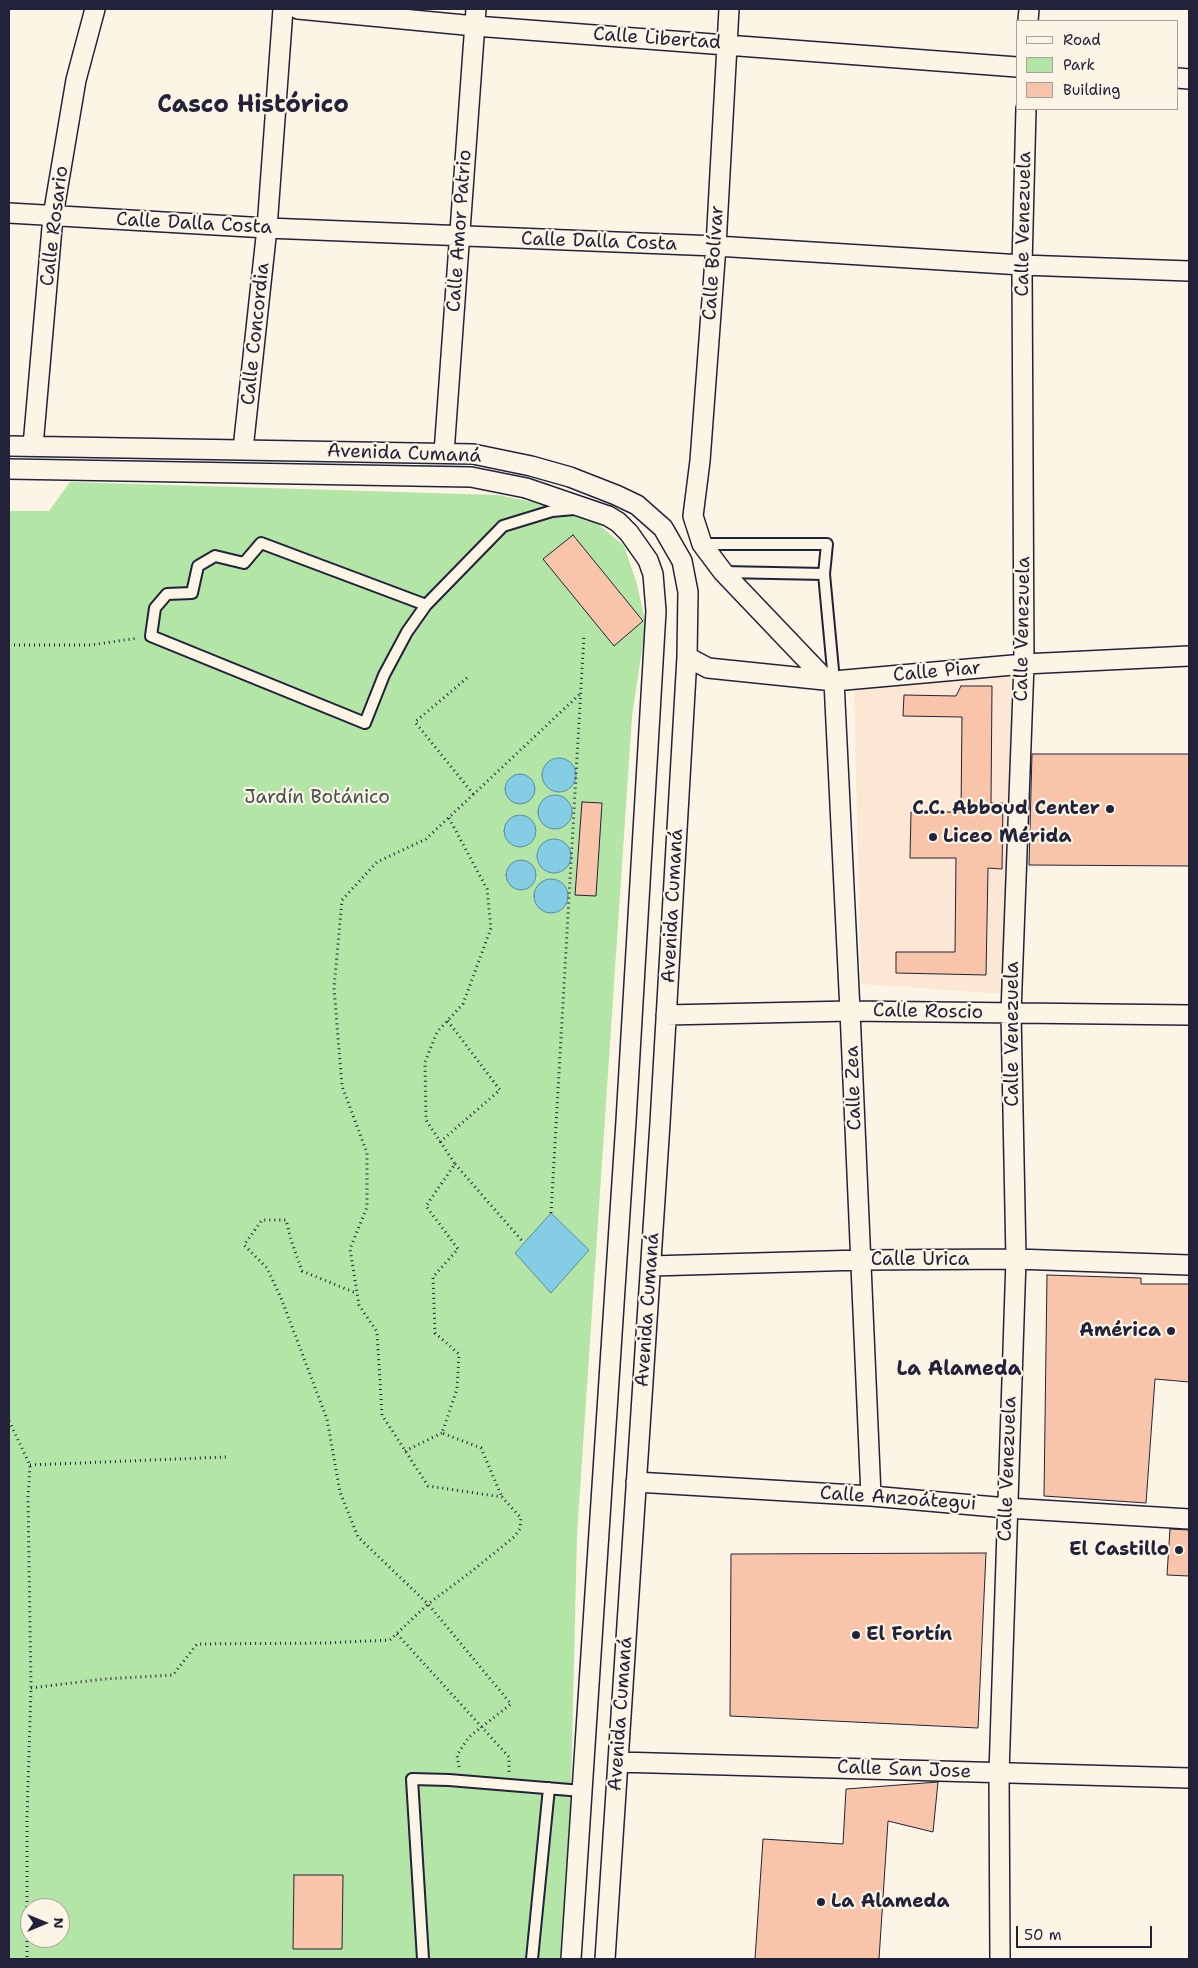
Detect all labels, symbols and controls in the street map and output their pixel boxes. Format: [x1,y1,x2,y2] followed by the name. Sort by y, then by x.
[1016,20,1178,110] legend
[592,23,722,55] street label: Calle Libertad
[1063,30,1101,50] text: Road
[1063,55,1095,75] text: Park
[1063,80,1120,100] text: Building
[157,92,349,120] district label: Casco Histórico
[443,149,477,313] street label: Calle Amor Patrio
[1011,151,1037,297] street label: Calle Venezuela
[36,165,74,287] street label: Calle Rosario
[699,205,729,321] street label: Calle Bolívar
[115,209,273,239] street label: Calle Dalla Costa
[521,228,677,256] street label: Calle Dalla Costa
[237,262,275,406] street label: Calle Concordia
[326,440,482,468] street label: Avenida Cumaná
[1010,556,1036,702] street label: Calle Venezuela
[892,657,982,687] street label: Calle Piar
[244,787,390,809] park label: Jardín Botánico
[912,798,1100,820] place label: C.C. Abboud Center
[1104,803,1116,815] marker: C.C. Abboud Center
[943,826,1072,848] place label: Liceo Mérida
[658,828,688,984] street label: Avenida Cumaná
[927,831,939,843] marker: Liceo Mérida
[1002,961,1024,1107] street label: Calle Venezuela
[873,1000,983,1024] street label: Calle Roscio
[841,1045,867,1131] street label: Calle Zea
[631,1232,665,1388] street label: Avenida Cumaná
[871,1249,969,1271] street label: Calle Urica
[1079,1320,1161,1342] place label: América
[1165,1325,1177,1337] marker: América
[897,1358,1021,1382] district label: La Alameda
[994,1396,1022,1542] street label: Calle Venezuela
[819,1482,977,1516] street label: Calle Anzoátegui
[1069,1539,1169,1561] place label: El Castillo
[1173,1544,1185,1556] marker: El Castillo
[866,1624,952,1646] place label: El Fortín
[850,1629,862,1641] marker: El Fortín
[604,1636,638,1792] street label: Avenida Cumaná
[837,1756,971,1784] street label: Calle San Jose
[831,1891,950,1913] place label: La Alameda
[815,1896,827,1908] marker: La Alameda
[20,1898,70,1948] north arrow
[1018,1916,1154,1948] scale bar
[50,1917,68,1929] text: N
[1024,1925,1062,1945] text: 50 m

